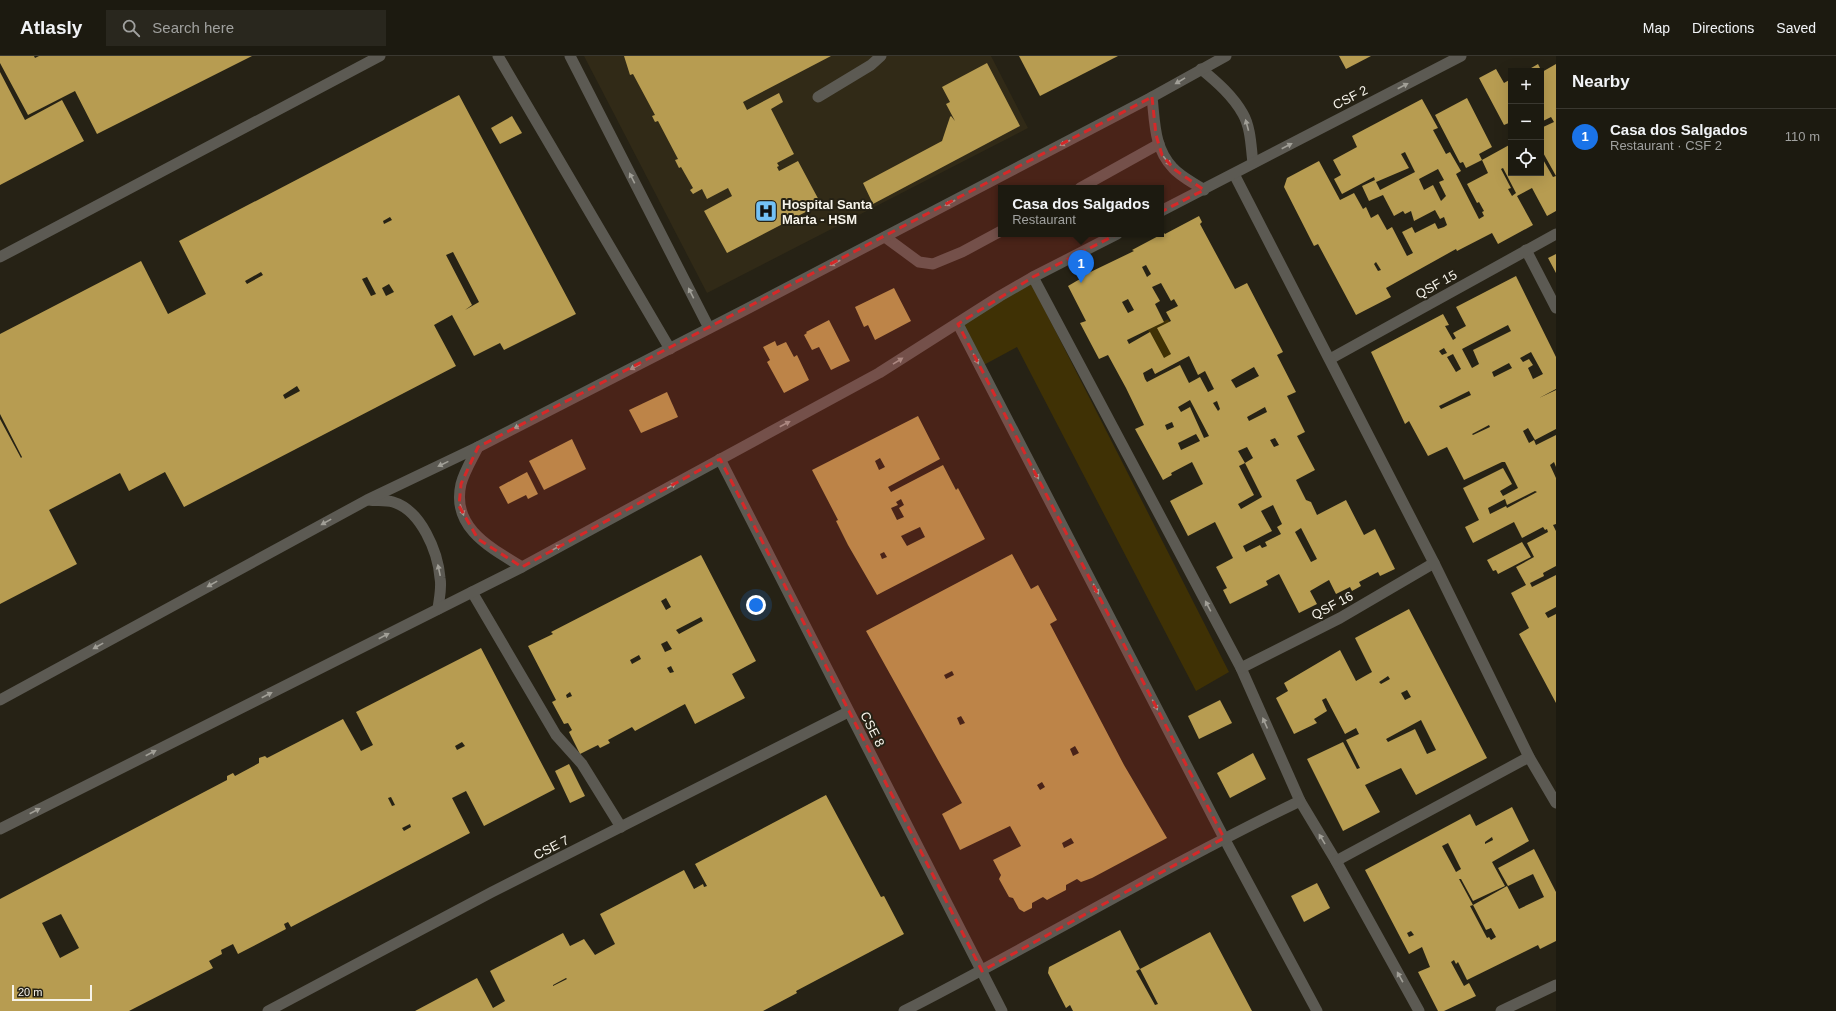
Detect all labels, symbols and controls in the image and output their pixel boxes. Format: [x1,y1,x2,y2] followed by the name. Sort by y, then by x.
[106,10,386,46] search box
[20,17,82,38] text: Atlasly
[120,17,142,39] icon: search
[152,19,234,36] text: Search here
[1643,20,1670,36] text: Map
[1692,20,1754,36] text: Directions
[1776,20,1816,36] text: Saved
[1508,68,1544,176] map controls
[1508,68,1544,104] button: +
[1572,72,1630,91] text: Nearby
[1174,78,1186,85] one-way arrow
[1330,82,1370,112] street label: CSF 2
[1397,83,1409,89] one-way arrow
[1508,104,1544,140] button: −
[1243,119,1249,131] one-way arrow
[1610,121,1748,138] text: Casa dos Salgados
[1581,129,1589,144] text: 1
[1785,129,1820,144] text: 110 m
[1610,138,1722,153] text: Restaurant · CSF 2
[1060,140,1071,146] one-way arrow
[1508,140,1544,176] button: locate
[1282,142,1293,149] one-way arrow
[1163,156,1172,167] one-way arrow
[629,172,635,183] one-way arrow
[998,185,1164,237] popup
[1012,195,1150,212] text: Casa dos Salgados
[782,197,873,227] place label: Hospital Santa Marta - HSM
[753,198,779,224] hospital icon: Hospital Santa Marta - HSM
[944,200,956,206] one-way arrow
[1012,212,1076,227] text: Restaurant
[1068,250,1094,283] pin: 1
[829,260,841,266] one-way arrow
[1413,267,1459,302] street label: QSF 15
[688,288,695,299] one-way arrow
[973,353,979,364] one-way arrow
[893,357,904,365] one-way arrow
[629,363,641,370] one-way arrow
[779,421,791,428] one-way arrow
[513,423,525,429] one-way arrow
[437,461,448,467] one-way arrow
[1032,468,1039,480] one-way arrow
[665,483,676,489] one-way arrow
[459,504,465,516] one-way arrow
[321,519,332,526] one-way arrow
[550,545,562,551] one-way arrow
[435,564,441,576] one-way arrow
[206,581,218,588] one-way arrow
[1092,584,1099,595] one-way arrow
[1309,588,1356,623] street label: QSF 16
[746,595,766,615] your location
[1205,600,1211,612] one-way arrow
[378,633,389,640] one-way arrow
[92,643,104,650] one-way arrow
[262,692,273,698] one-way arrow
[1152,699,1159,711] one-way arrow
[857,709,888,749] street label: CSE 8
[1262,717,1268,729] one-way arrow
[145,750,157,756] one-way arrow
[29,808,41,814] one-way arrow
[531,832,571,863] street label: CSE 7
[1319,833,1326,845] one-way arrow
[1396,971,1403,983] one-way arrow
[12,983,92,1002] scale bar
[18,986,42,998] text: 20 m

